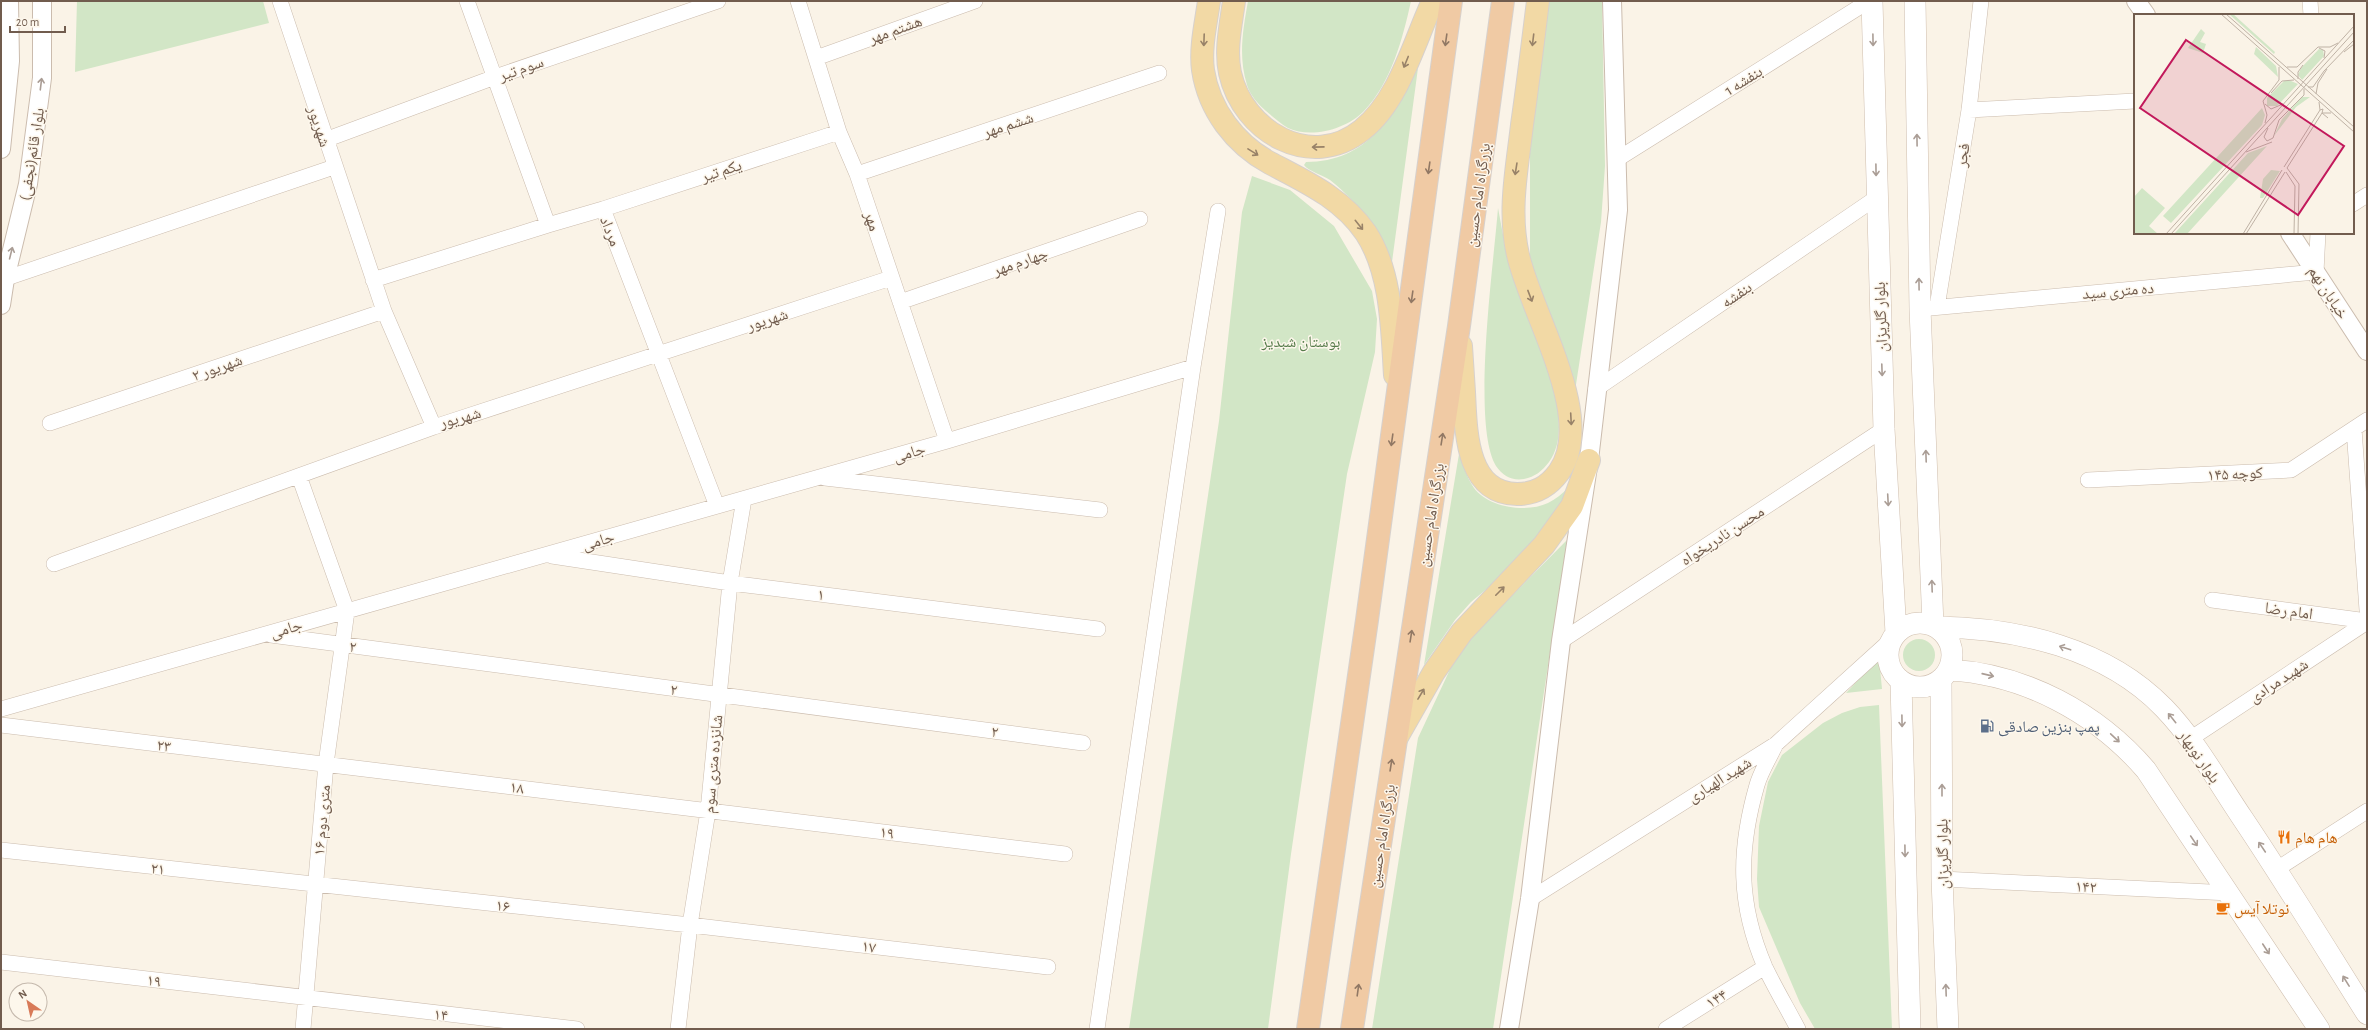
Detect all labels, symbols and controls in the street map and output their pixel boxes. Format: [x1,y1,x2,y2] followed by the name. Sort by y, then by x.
[10,8,65,34] scale bar
[866,13,925,49] street label: هشتم مهر
[2134,14,2354,234] inset map
[16,16,39,28] text: 20 m
[1200,33,1208,46] one-way arrow
[1442,33,1450,46] one-way arrow
[1529,33,1537,46] one-way arrow
[1869,33,1877,46] one-way arrow
[496,54,546,86] street label: سوم تیر
[1402,56,1410,68] one-way arrow
[1722,63,1766,99] street label: بنفشه 1
[37,78,45,91] one-way arrow
[304,103,333,149] street label: شهریور
[17,107,49,202] street label: بلوار قائم(نجفی)
[980,109,1036,143] street label: ششم مهر
[1913,134,1921,147] one-way arrow
[1463,142,1495,248] street label: بزرگراه امام حسین
[1953,142,1974,169] street label: فجر
[1312,143,1325,151] one-way arrow
[1248,148,1259,157] one-way arrow
[698,157,744,187] street label: یکم تیر
[1425,162,1433,175] one-way arrow
[1512,162,1520,175] one-way arrow
[1872,163,1880,176] one-way arrow
[860,208,883,234] street label: مهر
[596,214,623,249] street label: مرداد
[1355,220,1364,231] one-way arrow
[990,245,1050,281] street label: چهارم مهر
[8,247,16,260] one-way arrow
[2304,263,2351,323] street label: خیابان نهم
[1915,278,1923,291] one-way arrow
[1718,279,1755,311] street label: بنفشه
[2082,280,2155,304] street label: ده متری سید
[1872,281,1892,353] street label: بلوار گلریزان
[1408,290,1416,303] one-way arrow
[1526,290,1534,302] one-way arrow
[744,306,790,335] street label: شهریور
[1261,334,1340,352] park label: بوستان شبدیز
[190,352,245,385] street label: شهریور ۲
[1878,363,1886,376] one-way arrow
[437,405,483,432] street label: شهریور
[1567,412,1574,425] one-way arrow
[1388,433,1396,446] one-way arrow
[1438,433,1446,446] one-way arrow
[891,441,928,467] street label: جامی
[1922,450,1930,463] one-way arrow
[1415,462,1449,568] street label: بزرگراه امام حسین
[2207,465,2264,484] street label: کوچه ۱۴۵
[1884,493,1892,506] one-way arrow
[1678,503,1768,570] street label: محسن نادریخواه
[580,529,617,555] street label: جامی
[1928,580,1936,593] one-way arrow
[1496,586,1505,596] one-way arrow
[816,587,825,603] street label: ۱
[2263,600,2314,624] street label: امام رضا
[268,617,305,643] street label: جامی
[1407,630,1415,643] one-way arrow
[348,639,358,655] street label: ۲
[2059,643,2071,651] one-way arrow
[2246,656,2312,707] street label: شهید مرادی
[1981,671,1994,679] one-way arrow
[669,682,679,698] street label: ۲
[1418,688,1426,700] one-way arrow
[2168,712,2177,723] one-way arrow
[701,714,727,814] street label: شانزده متری سوم
[1898,714,1906,727] one-way arrow
[1979,718,1995,734] fuel station icon: پمپ بنزین صادقی
[1998,719,2100,737] place label: پمپ بنزین صادقی
[990,724,1000,740] street label: ۲
[2174,726,2223,787] street label: بلوار نوبهار
[2110,733,2120,743] one-way arrow
[156,737,172,755] street label: ۲۳
[1685,754,1755,807] street label: شهید الهیاری
[1387,759,1395,772] one-way arrow
[509,779,525,797] street label: ۱۸
[1366,783,1400,889] street label: بزرگراه امام حسین
[311,784,335,856] street label: ۱۶ متری دوم
[1938,784,1946,797] one-way arrow
[1934,819,1954,889] street label: بلوار گلریزان
[879,824,895,842] street label: ۱۹
[2276,829,2292,845] restaurant icon: هام هام
[2295,830,2338,848] place label: هام هام
[2190,835,2198,846] one-way arrow
[2258,842,2266,853] one-way arrow
[1901,844,1909,857] one-way arrow
[150,860,166,878] street label: ۲۱
[2075,878,2097,896] street label: ۱۴۲
[495,897,511,915] street label: ۱۶
[2215,900,2231,916] cafe icon: نوتلا آیس
[2234,900,2289,919] place label: نوتلا آیس
[861,938,877,956] street label: ۱۷
[2262,943,2270,954] one-way arrow
[146,972,162,990] street label: ۱۹
[2342,975,2350,987] one-way arrow
[8,982,48,1022] north arrow
[1354,984,1362,997] one-way arrow
[1942,984,1950,997] one-way arrow
[1703,986,1730,1011] street label: ۱۴۴
[16,987,29,1001] text: N
[433,1006,449,1024] street label: ۱۴

